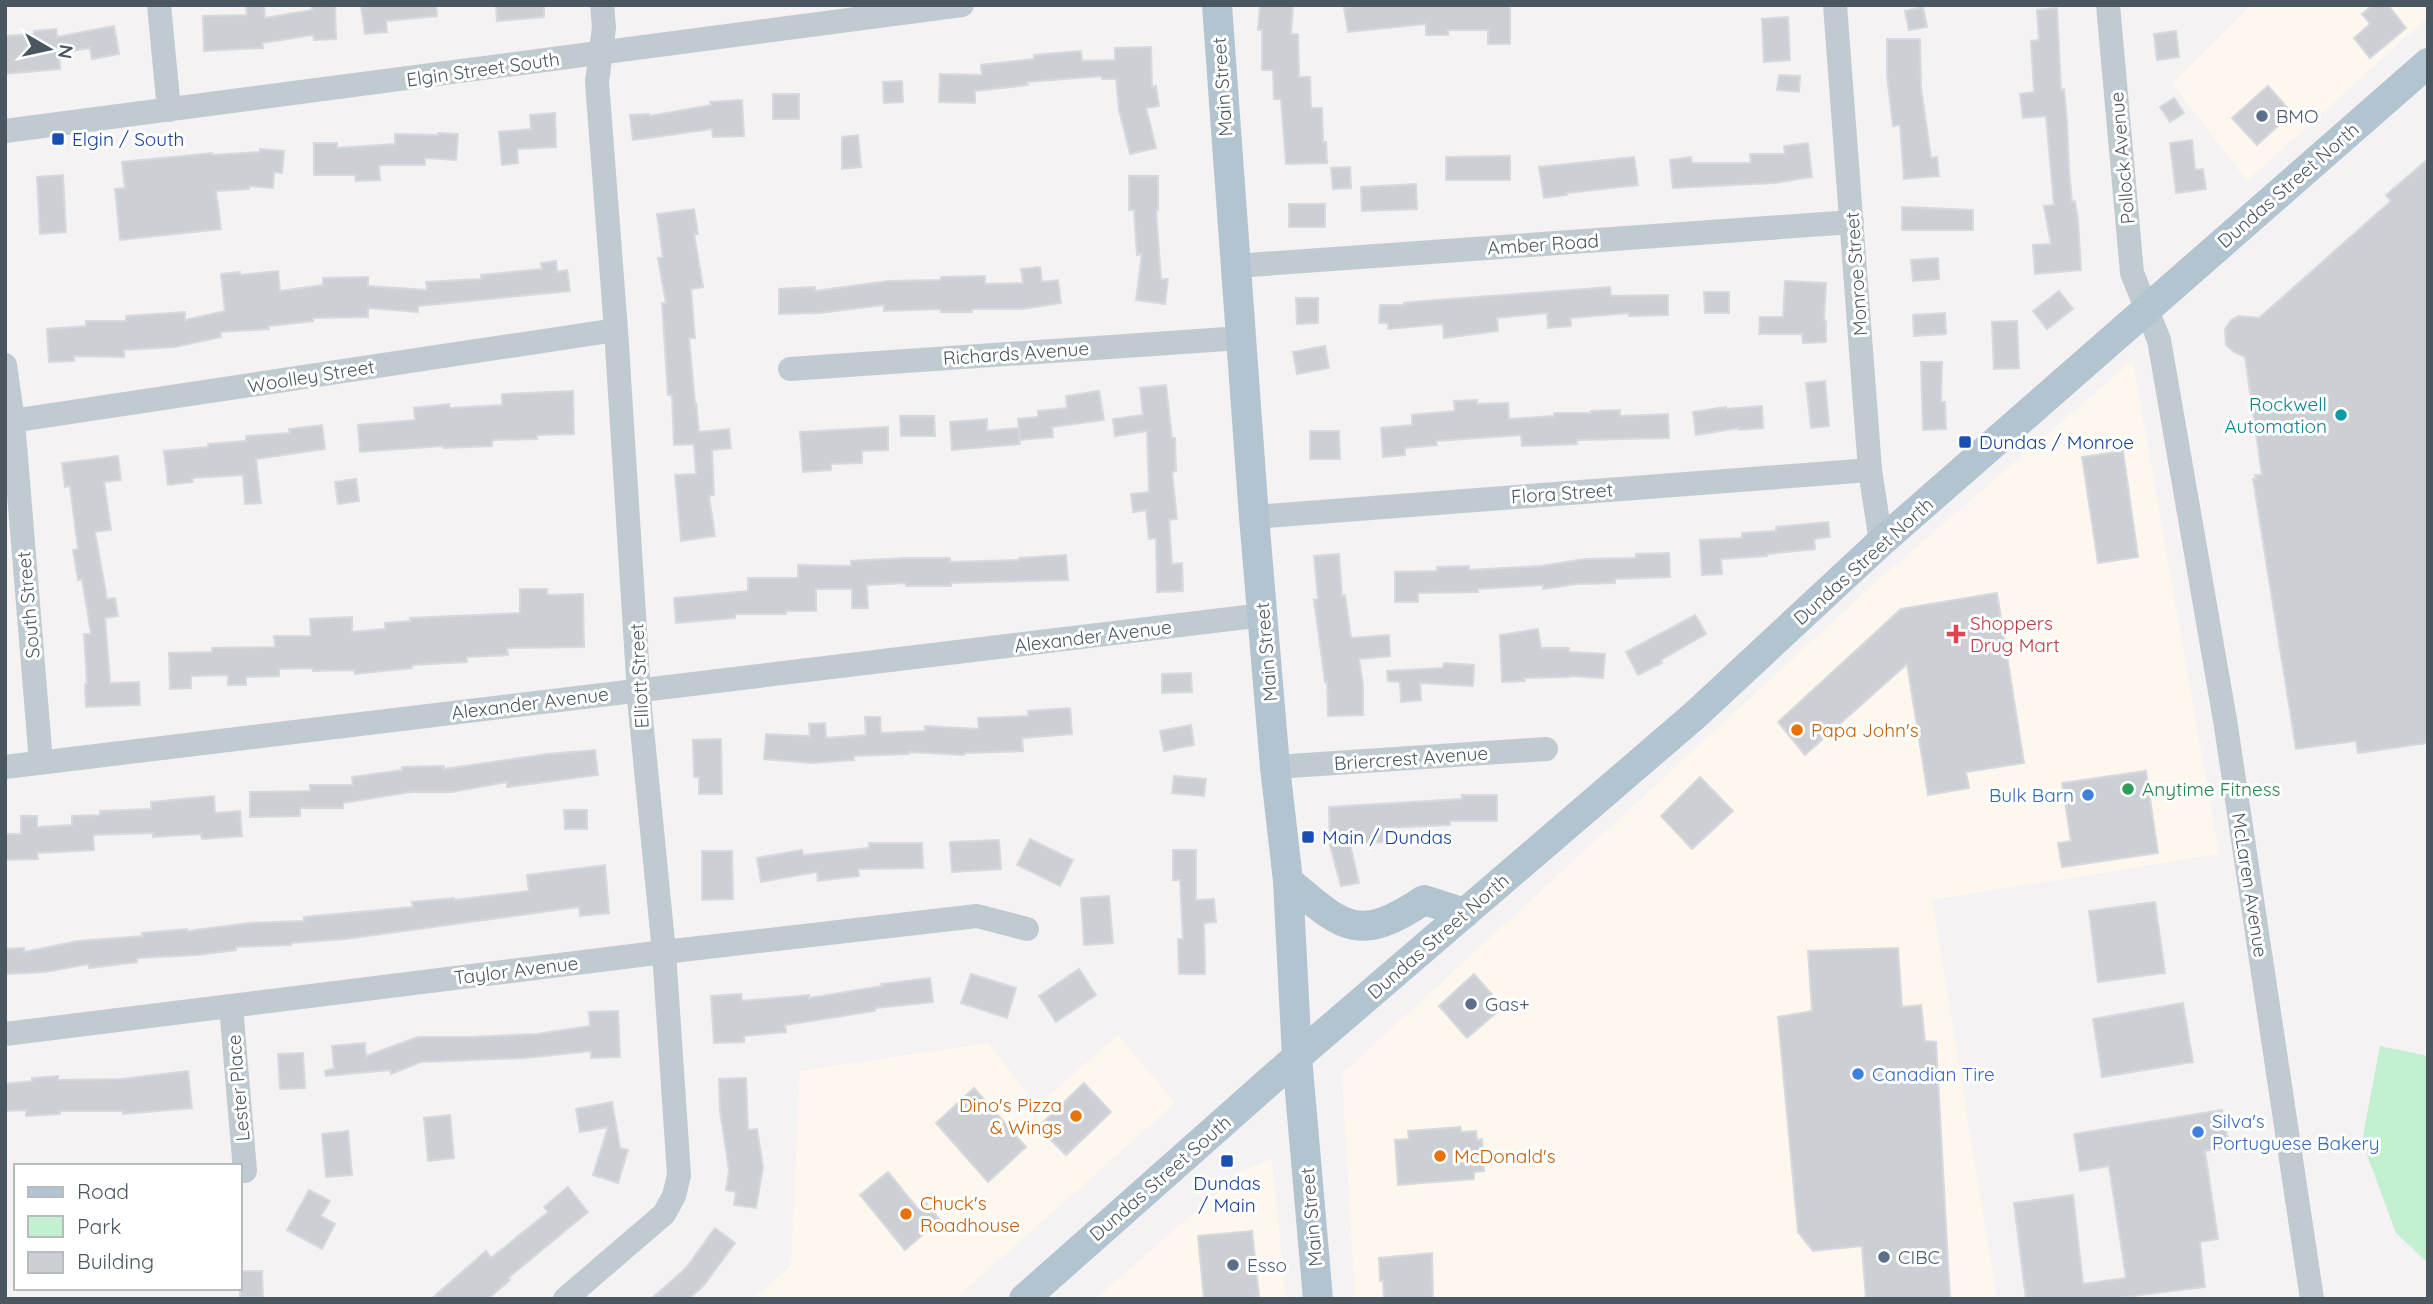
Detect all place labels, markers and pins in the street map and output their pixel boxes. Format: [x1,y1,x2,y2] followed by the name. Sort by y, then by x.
[2276,104,2319,128] place label: BMO
[2254,108,2270,124] marker: BMO
[72,127,184,151] place label: Elgin / South
[50,131,66,147] marker: Elgin / South
[2224,392,2327,438] place label: Rockwell Automation
[2333,407,2349,423] marker: Rockwell Automation
[1979,430,2134,454] place label: Dundas / Monroe
[1957,434,1973,450] marker: Dundas / Monroe
[1970,611,2060,657] place label: Shoppers Drug Mart
[1948,626,1964,642] marker: Shoppers Drug Mart
[1811,718,1919,742] place label: Papa John's
[1789,722,1805,738] marker: Papa John's
[2142,777,2281,801] place label: Anytime Fitness
[2120,781,2136,797] marker: Anytime Fitness
[1989,783,2074,807] place label: Bulk Barn
[2080,787,2096,803] marker: Bulk Barn
[1322,825,1452,849] place label: Main / Dundas
[1300,829,1316,845] marker: Main / Dundas
[1485,992,1530,1016] place label: Gas+
[1463,996,1479,1012] marker: Gas+
[1872,1062,1995,1086] place label: Canadian Tire
[1850,1066,1866,1082] marker: Canadian Tire
[959,1093,1062,1139] place label: Dino's Pizza & Wings
[1068,1108,1084,1124] marker: Dino's Pizza & Wings
[2212,1109,2380,1155] place label: Silva's Portuguese Bakery
[2190,1124,2206,1140] marker: Silva's Portuguese Bakery
[1454,1144,1556,1168] place label: McDonald's
[1432,1148,1448,1164] marker: McDonald's
[1219,1153,1235,1169] marker: Dundas / Main
[1193,1171,1261,1217] place label: Dundas / Main
[920,1191,1020,1237] place label: Chuck's Roadhouse
[898,1206,914,1222] marker: Chuck's Roadhouse
[1898,1245,1940,1269] place label: CIBC
[1876,1249,1892,1265] marker: CIBC
[1247,1253,1287,1277] place label: Esso
[1225,1257,1241,1273] marker: Esso

